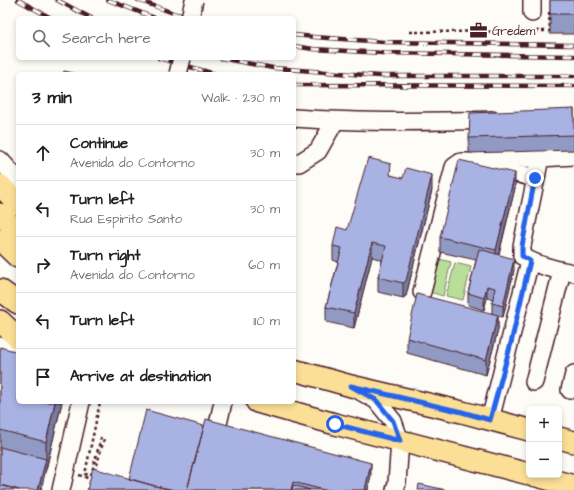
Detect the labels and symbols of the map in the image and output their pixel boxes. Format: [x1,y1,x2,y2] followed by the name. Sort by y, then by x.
[469,21,489,41] office icon: Gredem
[492,23,536,40] place label: Gredem
[526,169,544,187] route end
[326,415,344,433] route start

